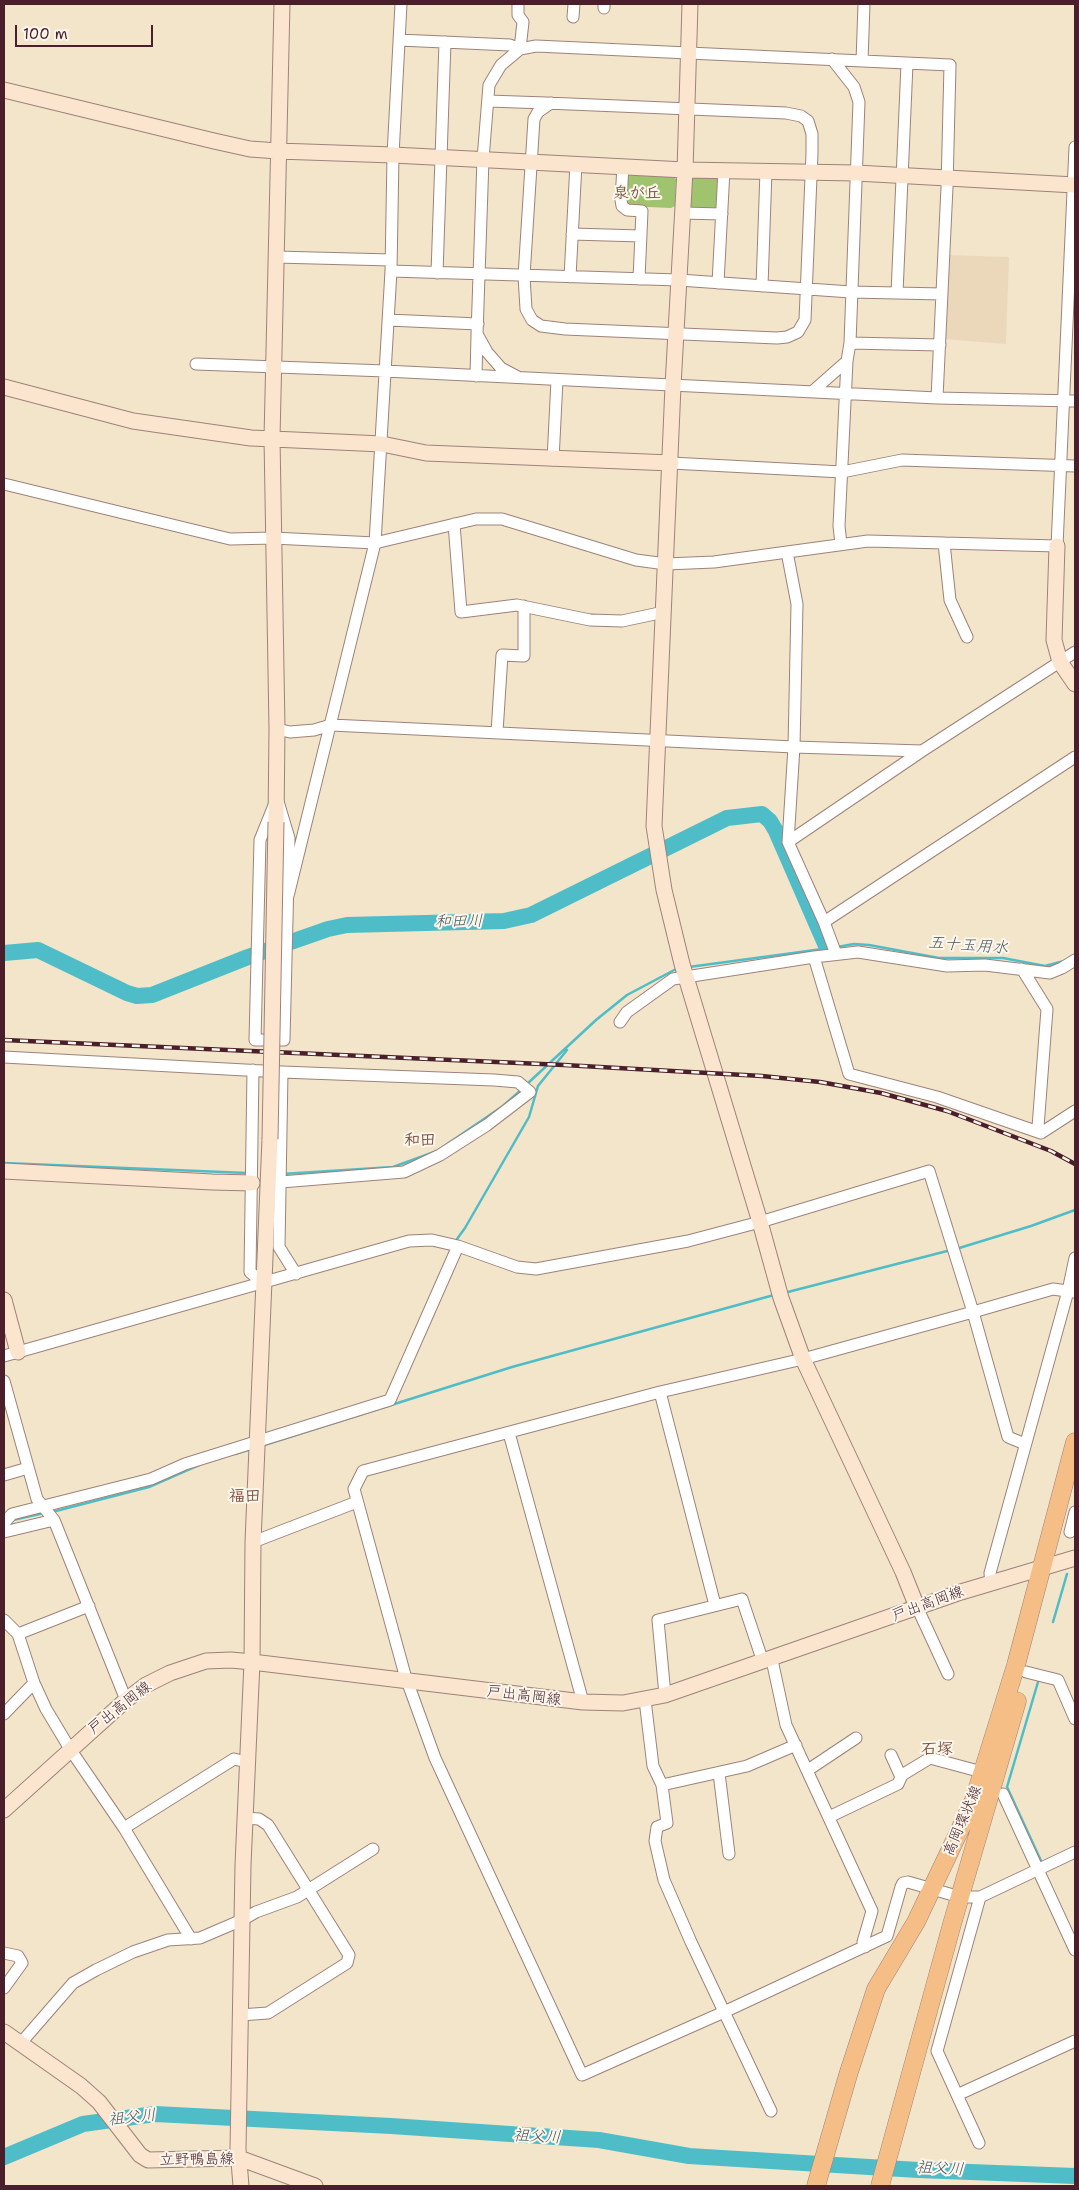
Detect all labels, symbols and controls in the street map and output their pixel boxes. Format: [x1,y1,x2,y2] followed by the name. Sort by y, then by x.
[18,15,155,47] scale bar
[23,24,68,44] text: 100 m
[613,184,661,204] district label: 泉が丘
[435,912,483,932] water label: 和田川
[927,934,1009,958] water label: 五十玉用水
[404,1131,436,1151] district label: 和田
[229,1487,261,1507] district label: 福田
[890,1583,966,1625] street label: 戸出高岡線
[85,1678,155,1738] street label: 戸出高岡線
[486,1682,562,1710] street label: 戸出高岡線
[921,1740,953,1760] district label: 石塚
[940,1783,986,1859] street label: 高岡環状線
[107,2106,157,2130] water label: 祖父川
[513,2126,561,2148] water label: 祖父川
[159,2150,235,2170] street label: 立野鴨島線
[916,2158,964,2180] water label: 祖父川

